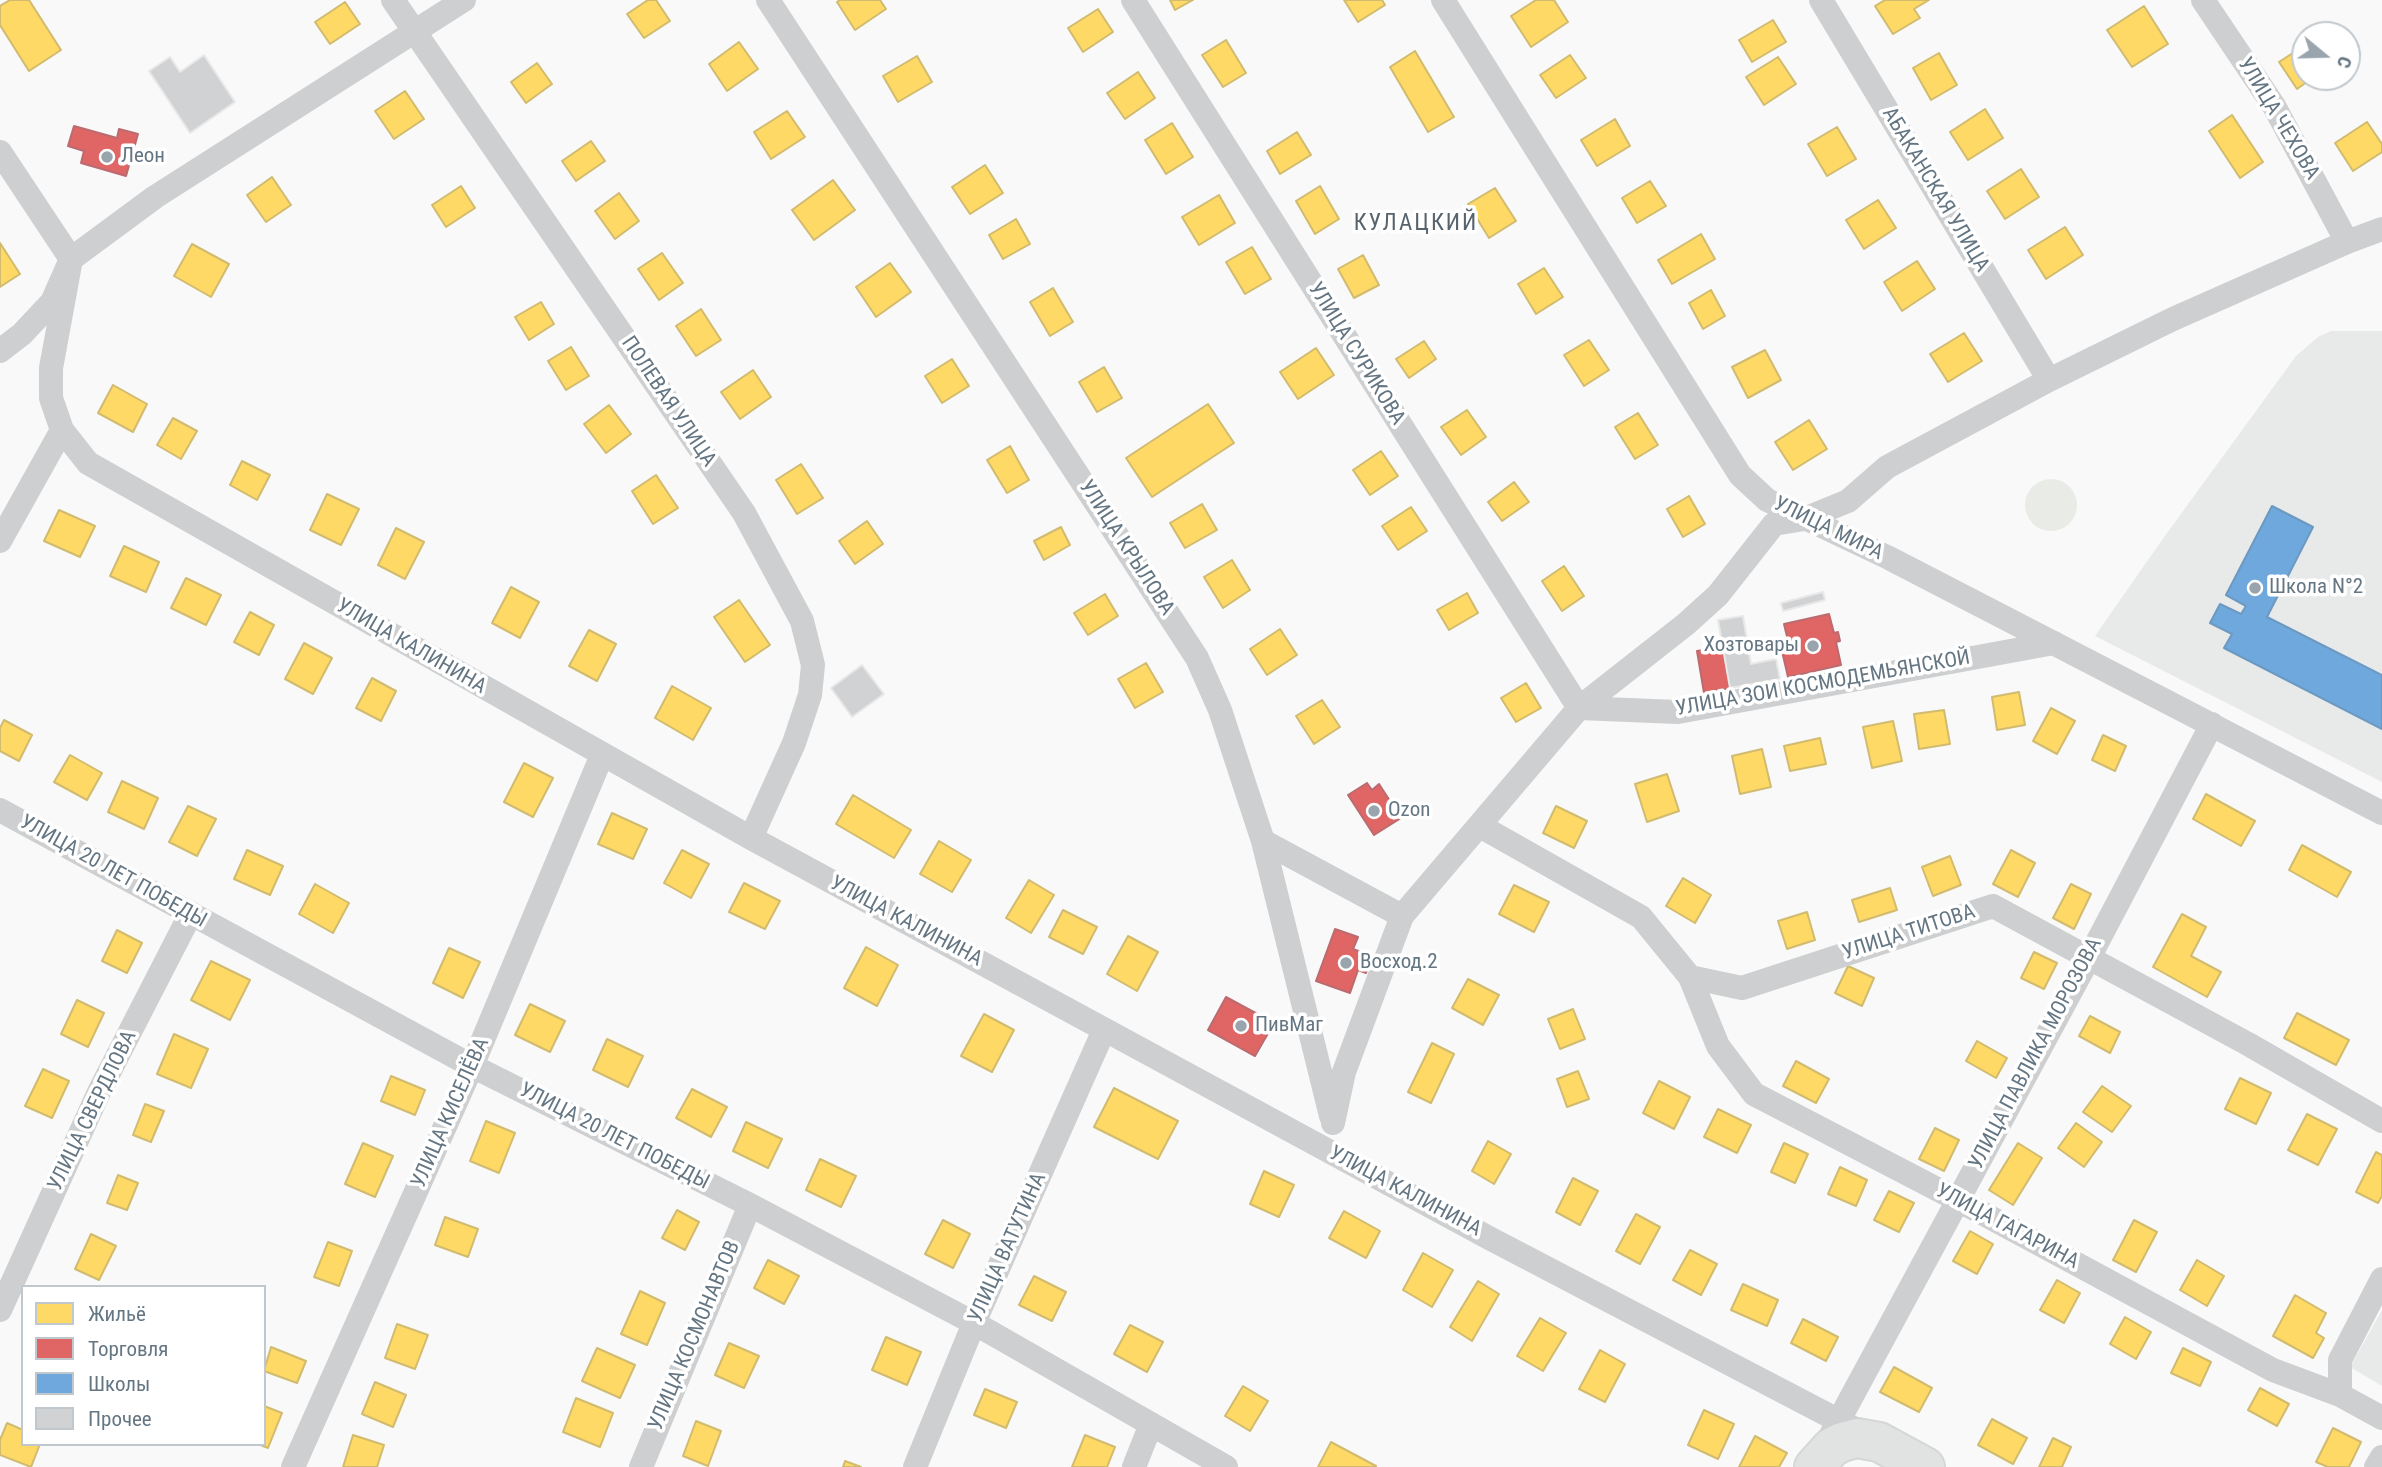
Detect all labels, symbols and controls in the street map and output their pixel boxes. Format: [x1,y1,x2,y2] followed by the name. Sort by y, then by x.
[2291,21,2361,91] north arrow
[2232,53,2324,185] street label: УЛИЦА ЧЕХОВА
[2332,53,2357,71] text: С
[1876,103,1994,277] street label: АБАКАНСКАЯ УЛИЦА
[121,144,165,170] place label: Леон
[99,149,115,165] marker: Леон
[1355,210,1477,238] district label: КУЛАЦКИЙ
[1302,278,1410,430] street label: УЛИЦА СУРИКОВА
[615,332,721,472] street label: ПОЛЕВАЯ УЛИЦА
[1073,476,1179,620] street label: УЛИЦА КРЫЛОВА
[1769,492,1887,566] street label: УЛИЦА МИРА
[2269,575,2363,601] place label: Школа N°2
[2247,580,2263,596] marker: Школа N°2
[332,594,490,700] street label: УЛИЦА КАЛИНИНА
[1703,633,1799,659] place label: Хозтовары
[1805,638,1821,654] marker: Хозтовары
[1674,646,1972,722] street label: УЛИЦА ЗОИ КОСМОДЕМЬЯНСКОЙ
[1388,798,1430,824] place label: Ozon
[1366,803,1382,819] marker: Ozon
[15,810,211,934] street label: УЛИЦА 20 ЛЕТ ПОБЕДЫ
[826,871,986,973] street label: УЛИЦА КАЛИНИНА
[1840,900,1978,966] street label: УЛИЦА ТИТОВА
[1964,934,2108,1174] street label: УЛИЦА ПАВЛИКА МОРОЗОВА
[1360,950,1438,976] place label: Восход.2
[1338,955,1354,971] marker: Восход.2
[1255,1013,1323,1039] place label: ПивМаг
[1233,1018,1249,1034] marker: ПивМаг
[43,1027,143,1195] street label: УЛИЦА СВЕРДЛОВА
[407,1034,495,1192] street label: УЛИЦА КИСЕЛЁВА
[515,1078,713,1196] street label: УЛИЦА 20 ЛЕТ ПОБЕДЫ
[1325,1141,1485,1243] street label: УЛИЦА КАЛИНИНА
[964,1169,1052,1327] street label: УЛИЦА ВАТУТИНА
[1931,1179,2083,1275] street label: УЛИЦА ГАГАРИНА
[644,1238,746,1434] street label: УЛИЦА КОСМОНАВТОВ
[21,1285,266,1446] legend
[88,1302,146,1326] text: Жильё
[88,1337,168,1361] text: Торговля
[88,1372,150,1396] text: Школы
[88,1407,152,1431] text: Прочее

